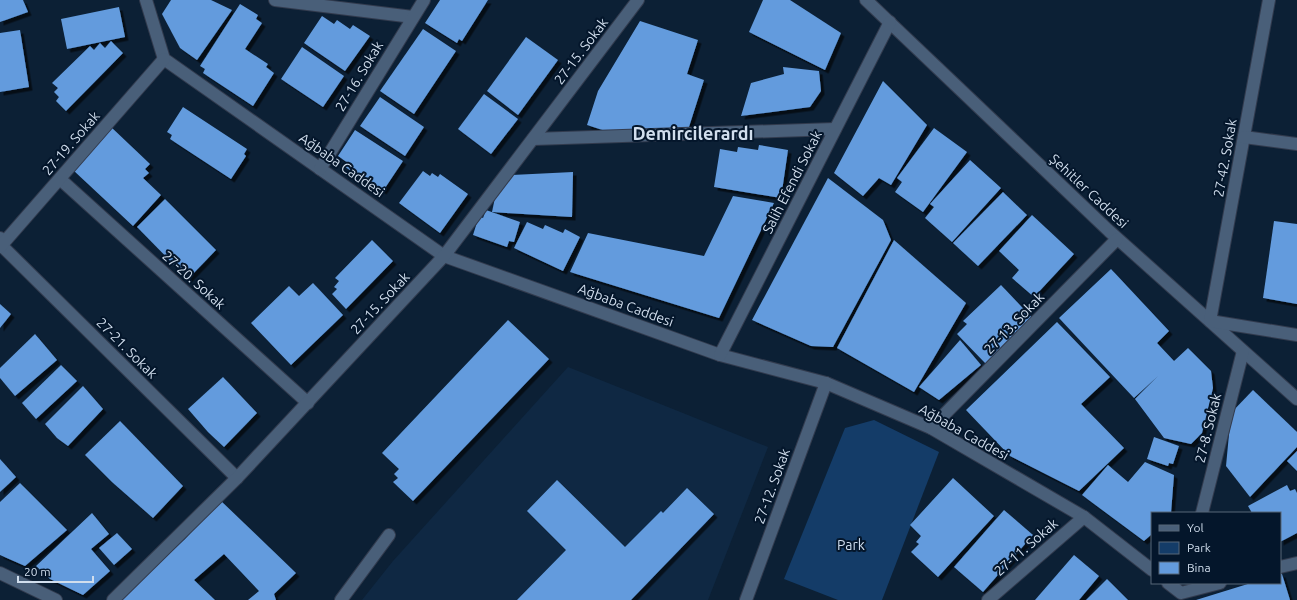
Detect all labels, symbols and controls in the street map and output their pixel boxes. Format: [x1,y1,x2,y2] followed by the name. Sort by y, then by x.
[551,15,611,87] street label: 27-15. Sokak
[332,38,386,114] street label: 27-16. Sokak
[39,108,103,178] street label: 27-19. Sokak
[1210,118,1240,198] street label: 27-42. Sokak
[632,123,754,143] district label: Demircilerardı
[759,128,825,236] street label: Salih Efendi Sokak
[296,130,388,200] street label: Ağbaba Caddesi
[1047,151,1131,231] street label: Şehitler Caddesi
[159,248,229,312] street label: 27-20. Sokak
[347,269,413,337] street label: 27-15. Sokak
[576,280,676,330] street label: Ağbaba Caddesi
[981,289,1047,357] street label: 27-13. Sokak
[93,314,161,382] street label: 27-21. Sokak
[1192,392,1224,464] street label: 27-8. Sokak
[916,401,1012,463] street label: Ağbaba Caddesi
[751,446,793,526] street label: 27-12. Sokak
[1151,512,1281,584] legend
[991,515,1061,579] street label: 27-11. Sokak
[1187,521,1204,534] text: Yol
[837,537,865,553] park label: Park
[1187,541,1211,554] text: Park
[18,558,93,584] scale bar
[1187,561,1211,574] text: Bina
[24,565,51,578] text: 20 m

